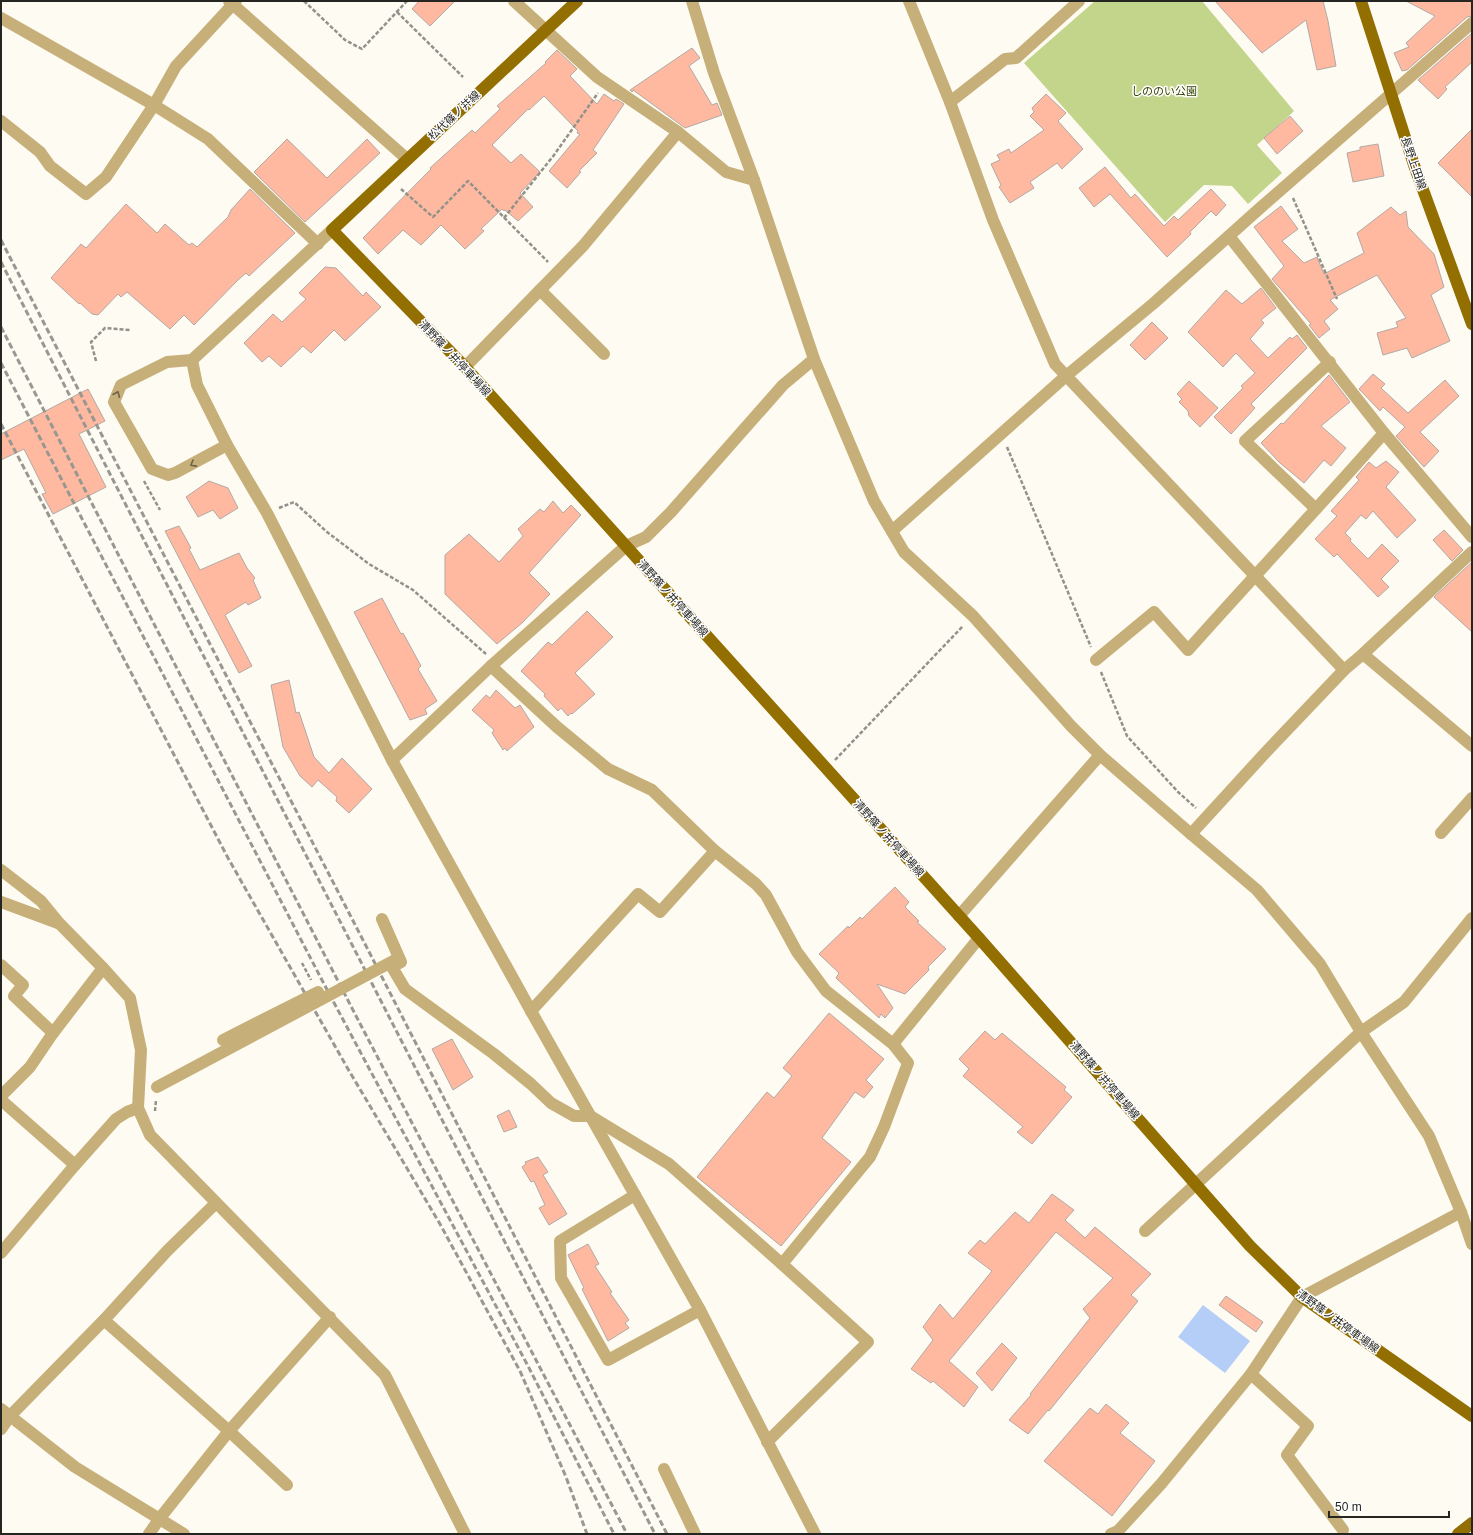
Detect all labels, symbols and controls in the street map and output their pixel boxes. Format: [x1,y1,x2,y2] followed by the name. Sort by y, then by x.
[1131,85,1197,97] park label: しののい公園
[426,88,482,142] street label: 松代篠ノ井線
[1399,135,1429,191] street label: 長野上田線
[417,318,493,398] street label: 清野篠ノ井停車場線
[112,391,120,398] one-way arrow
[190,459,197,466] one-way arrow
[635,557,711,639] street label: 清野篠ノ井停車場線
[851,797,927,879] street label: 清野篠ノ井停車場線
[1068,1039,1142,1121] street label: 清野篠ノ井停車場線
[1294,1287,1382,1355] street label: 清野篠ノ井停車場線
[1329,1493,1449,1519] scale bar
[1335,1500,1362,1514] text: 50 m

